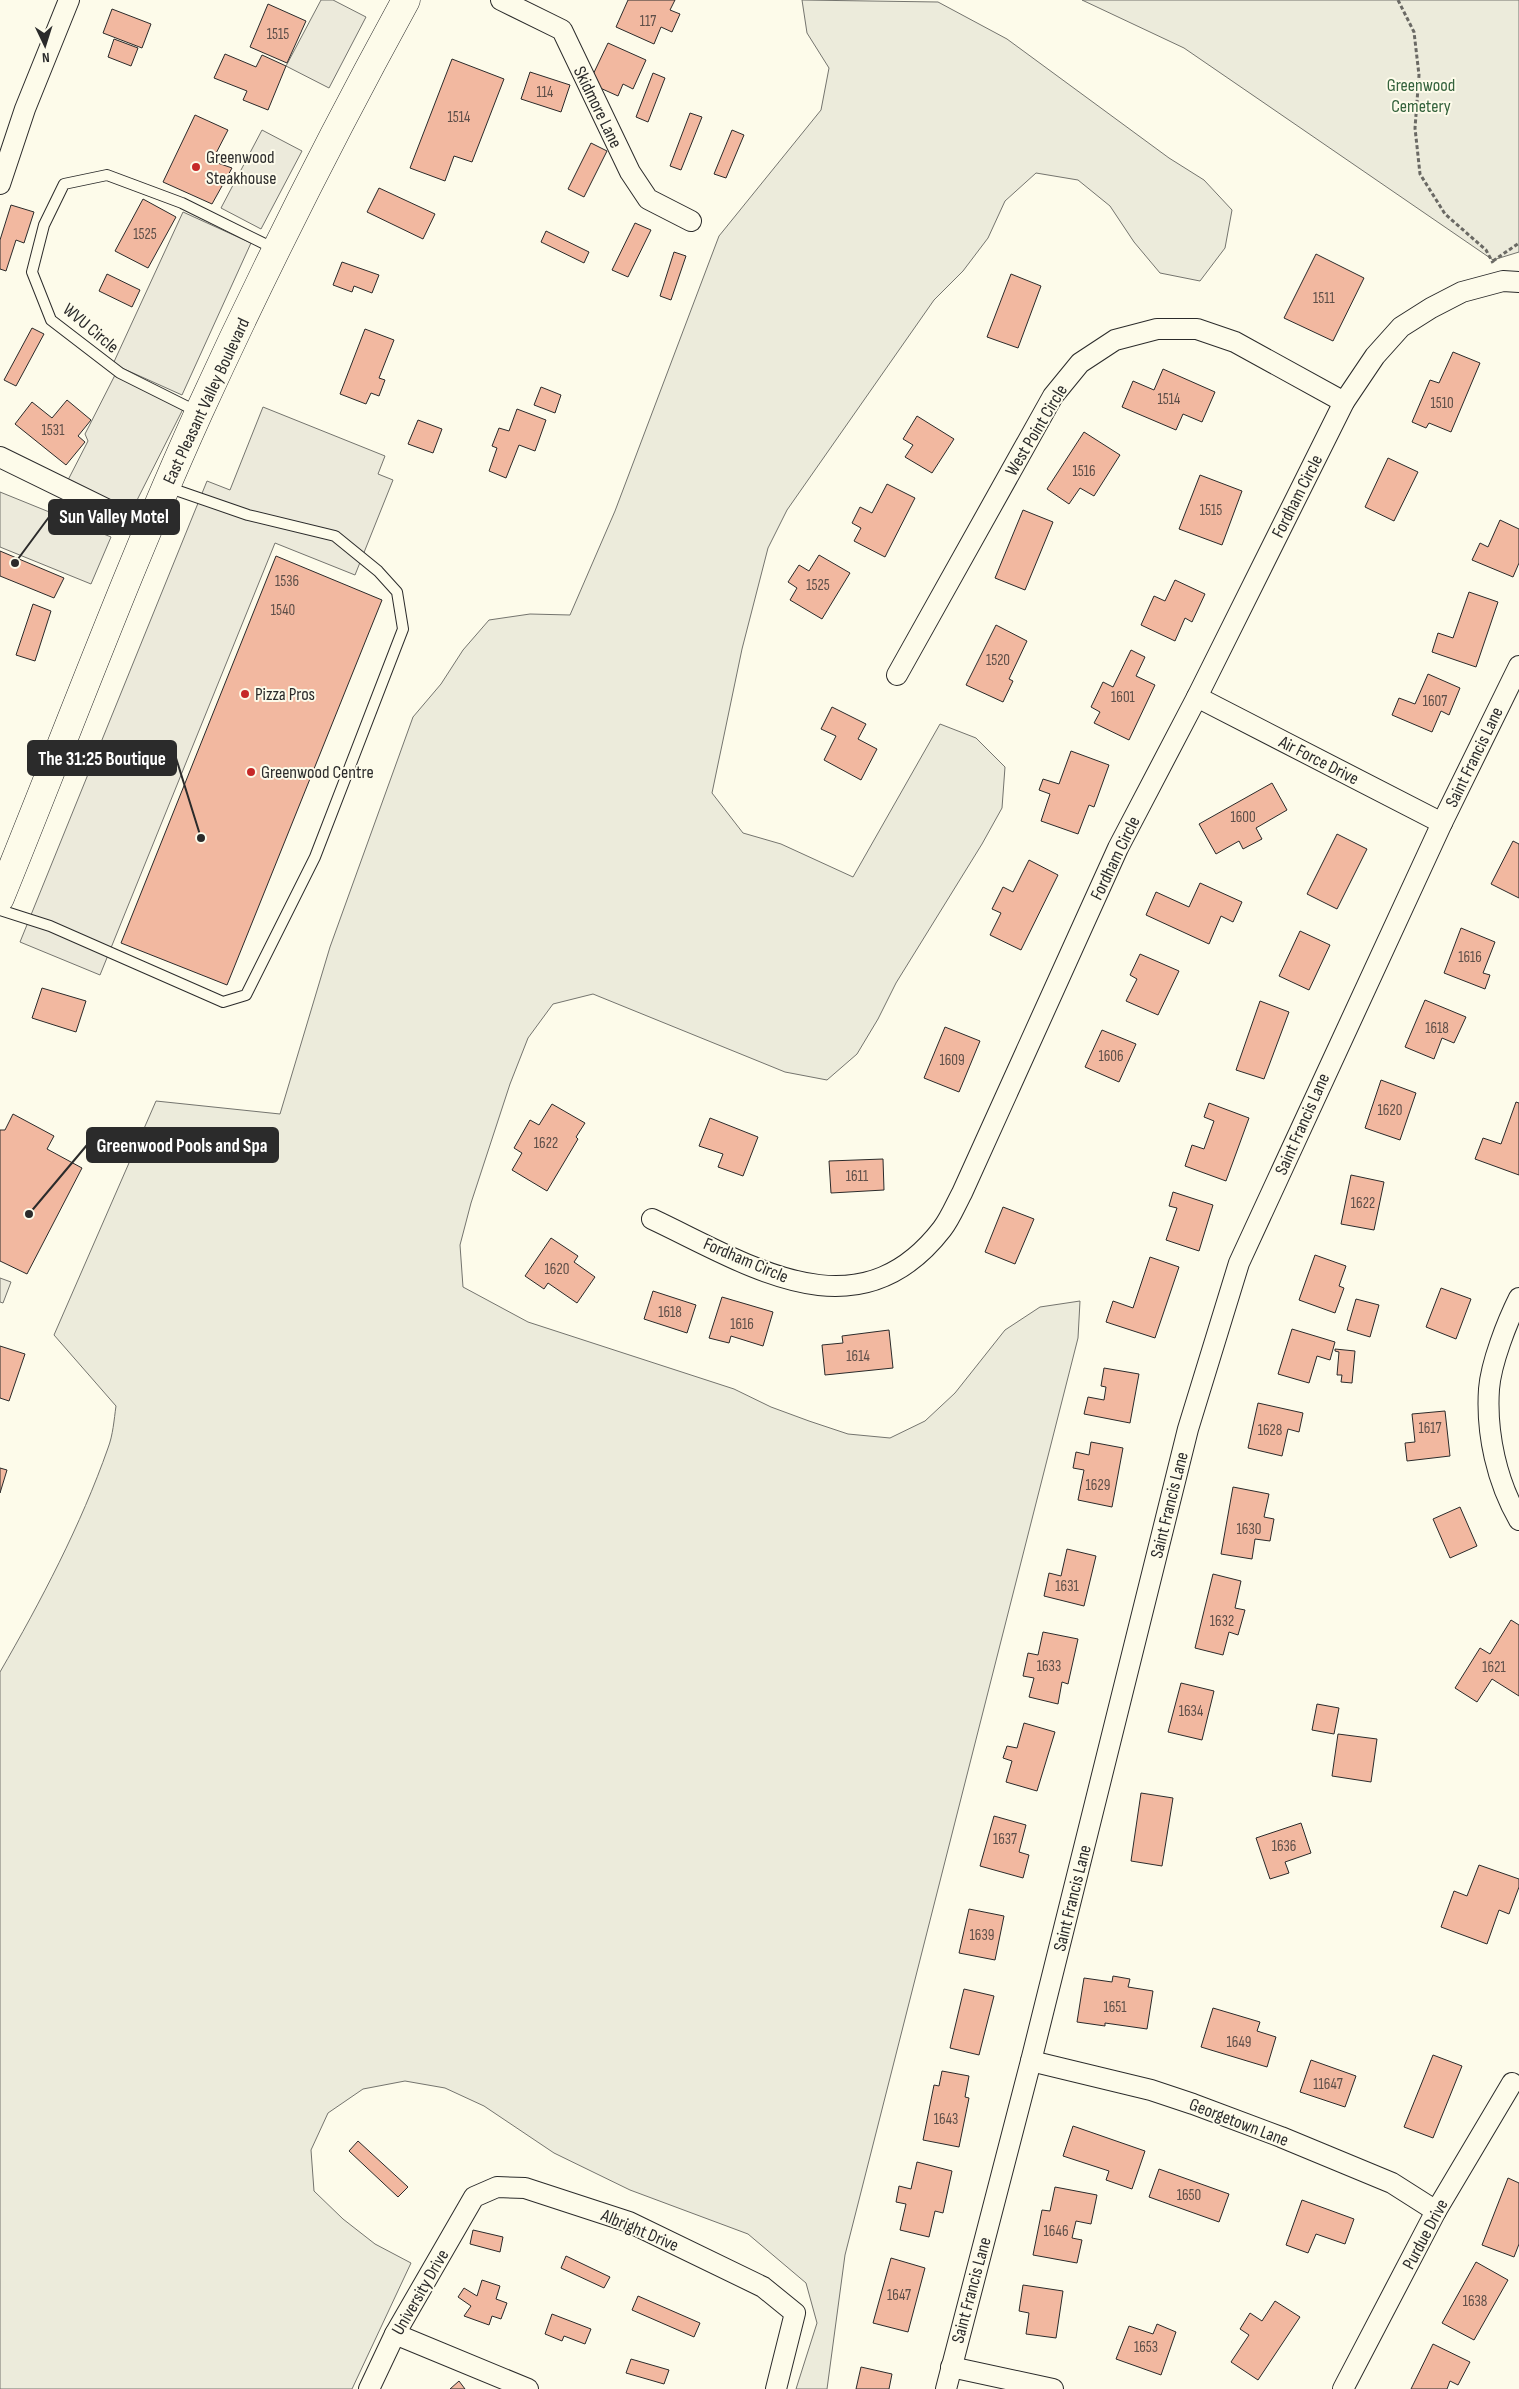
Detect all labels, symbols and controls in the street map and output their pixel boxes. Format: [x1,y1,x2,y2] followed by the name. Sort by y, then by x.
[640,12,656,31] house number: 117
[20,20,70,70] north arrow
[267,25,289,44] house number: 1515
[42,49,50,66] text: N
[569,63,626,151] street label: Skidmore Lane
[1387,75,1455,117] park label: Greenwood Cemetery
[537,83,553,102] house number: 114
[448,108,470,127] house number: 1514
[206,147,277,189] place label: Greenwood Steakhouse
[190,161,202,173] marker: Greenwood Steakhouse
[133,225,157,244] house number: 1525
[1313,289,1336,308] house number: 1511
[59,299,123,358] street label: WVU Circle
[159,315,254,488] street label: East Pleasant Valley Boulevard
[1001,381,1072,480] street label: West Point Circle
[1158,390,1180,409] house number: 1514
[1430,394,1454,413] house number: 1510
[42,421,65,440] house number: 1531
[1268,451,1327,541] street label: Fordham Circle
[1072,462,1096,481] house number: 1516
[49,500,179,534] callout: Sun Valley Motel
[1200,501,1222,520] house number: 1515
[59,506,169,529] text: Sun Valley Motel
[275,572,299,591] house number: 1536
[806,576,830,595] house number: 1525
[271,601,295,620] house number: 1540
[986,651,1010,670] house number: 1520
[255,684,315,705] place label: Pizza Pros
[239,688,251,700] marker: Pizza Pros
[1111,688,1136,707] house number: 1601
[1423,692,1447,711] house number: 1607
[1441,704,1508,811] street label: Saint Francis Lane
[1275,731,1362,789] street label: Air Force Drive
[28,741,176,775] callout: The 31:25 Boutique
[38,748,166,771] text: The 31:25 Boutique
[261,762,374,783] place label: Greenwood Centre
[245,766,257,778] marker: Greenwood Centre
[1230,808,1256,827] house number: 1600
[1086,813,1145,903] street label: Fordham Circle
[1458,948,1482,967] house number: 1616
[1425,1019,1449,1038] house number: 1618
[1098,1047,1124,1066] house number: 1606
[939,1051,965,1070] house number: 1609
[1271,1070,1334,1178] street label: Saint Francis Lane
[1378,1101,1402,1120] house number: 1620
[87,1128,278,1162] callout: Greenwood Pools and Spa
[534,1134,558,1153] house number: 1622
[97,1135,267,1158] text: Greenwood Pools and Spa
[846,1167,869,1186] house number: 1611
[1351,1194,1375,1213] house number: 1622
[700,1233,791,1288] street label: Fordham Circle
[545,1260,569,1279] house number: 1620
[658,1303,682,1322] house number: 1618
[730,1315,754,1334] house number: 1616
[846,1347,870,1366] house number: 1614
[1418,1419,1442,1438] house number: 1617
[1258,1421,1282,1440] house number: 1628
[1146,1450,1193,1560] street label: Saint Francis Lane
[1086,1476,1110,1495] house number: 1629
[1237,1520,1261,1539] house number: 1630
[1055,1577,1079,1596] house number: 1631
[1210,1612,1234,1631] house number: 1632
[1037,1657,1061,1676] house number: 1633
[1482,1658,1506,1677] house number: 1621
[1179,1702,1203,1721] house number: 1634
[993,1830,1017,1849] house number: 1637
[1272,1837,1296,1856] house number: 1636
[1049,1843,1096,1953] street label: Saint Francis Lane
[970,1926,994,1945] house number: 1639
[1103,1998,1127,2017] house number: 1651
[1226,2033,1252,2052] house number: 1649
[1313,2075,1343,2094] house number: 11647
[1186,2094,1291,2151] street label: Georgetown Lane
[934,2110,958,2129] house number: 1643
[1177,2186,1201,2205] house number: 1650
[1398,2196,1453,2273] street label: Purdue Drive
[597,2204,682,2256] street label: Albright Drive
[1044,2222,1068,2241] house number: 1646
[947,2235,996,2345] street label: Saint Francis Lane
[387,2246,453,2339] street label: University Drive
[887,2286,911,2305] house number: 1647
[1463,2292,1487,2311] house number: 1638
[1134,2338,1158,2357] house number: 1653

